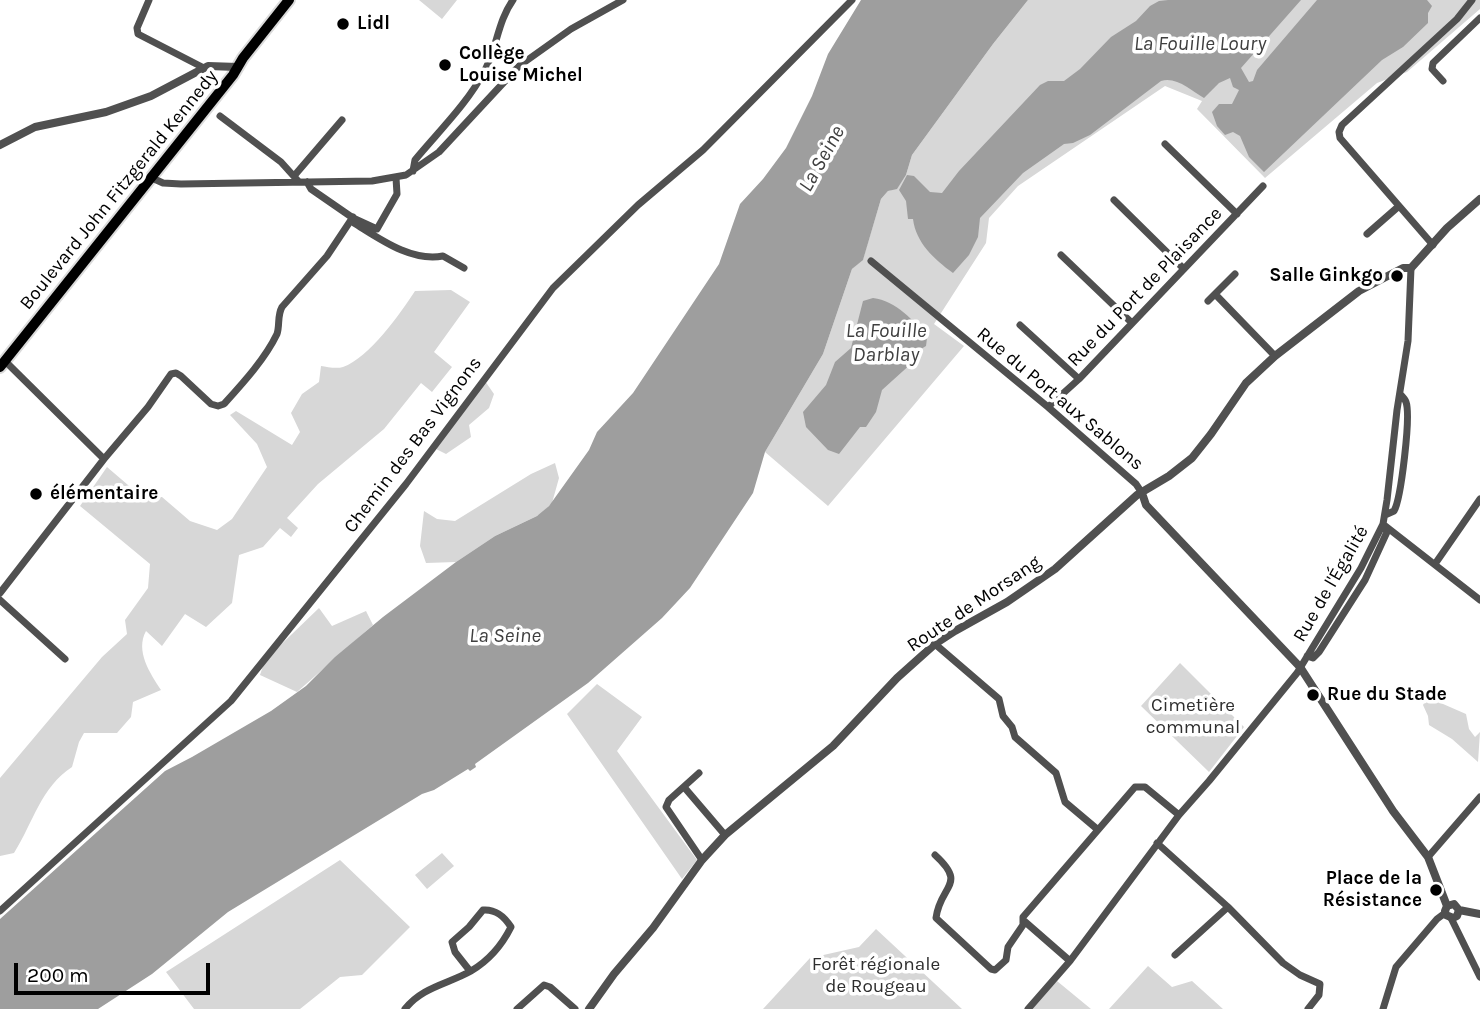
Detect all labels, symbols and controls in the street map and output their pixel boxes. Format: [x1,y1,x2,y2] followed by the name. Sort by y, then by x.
[357,13,390,35] place label: Lidl
[335,16,351,32] marker: Lidl
[1134,31,1266,57] water label: La Fouille Loury
[459,43,583,87] place label: Collège Louise Michel
[437,57,453,73] marker: Collège Louise Michel
[15,66,223,314] street label: Boulevard John Fitzgerald Kennedy
[794,121,850,197] water label: La Seine
[1063,202,1227,372] street label: Rue du Port de Plaisance
[1269,265,1383,287] place label: Salle Ginkgo
[1389,268,1405,284] marker: Salle Ginkgo
[845,318,927,368] water label: La Fouille Darblay
[972,323,1148,475] street label: Rue du Port aux Sablons
[339,352,487,538] street label: Chemin des Bas Vignons
[50,483,158,505] place label: élémentaire
[28,486,44,502] marker: élémentaire
[1288,522,1374,646] street label: Rue de l'Égalité
[903,551,1045,657] street label: Route de Morsang
[469,623,541,649] water label: La Seine
[1327,684,1447,706] place label: Rue du Stade
[1305,687,1321,703] marker: Rue du Stade
[1146,695,1240,739] park label: Cimetière communal
[1323,868,1422,912] place label: Place de la Résistance
[1428,882,1444,898] marker: Place de la Résistance
[18,950,214,994] scale bar
[812,954,940,998] park label: Forêt régionale de Rougeau
[27,963,89,987] text: 200 m

